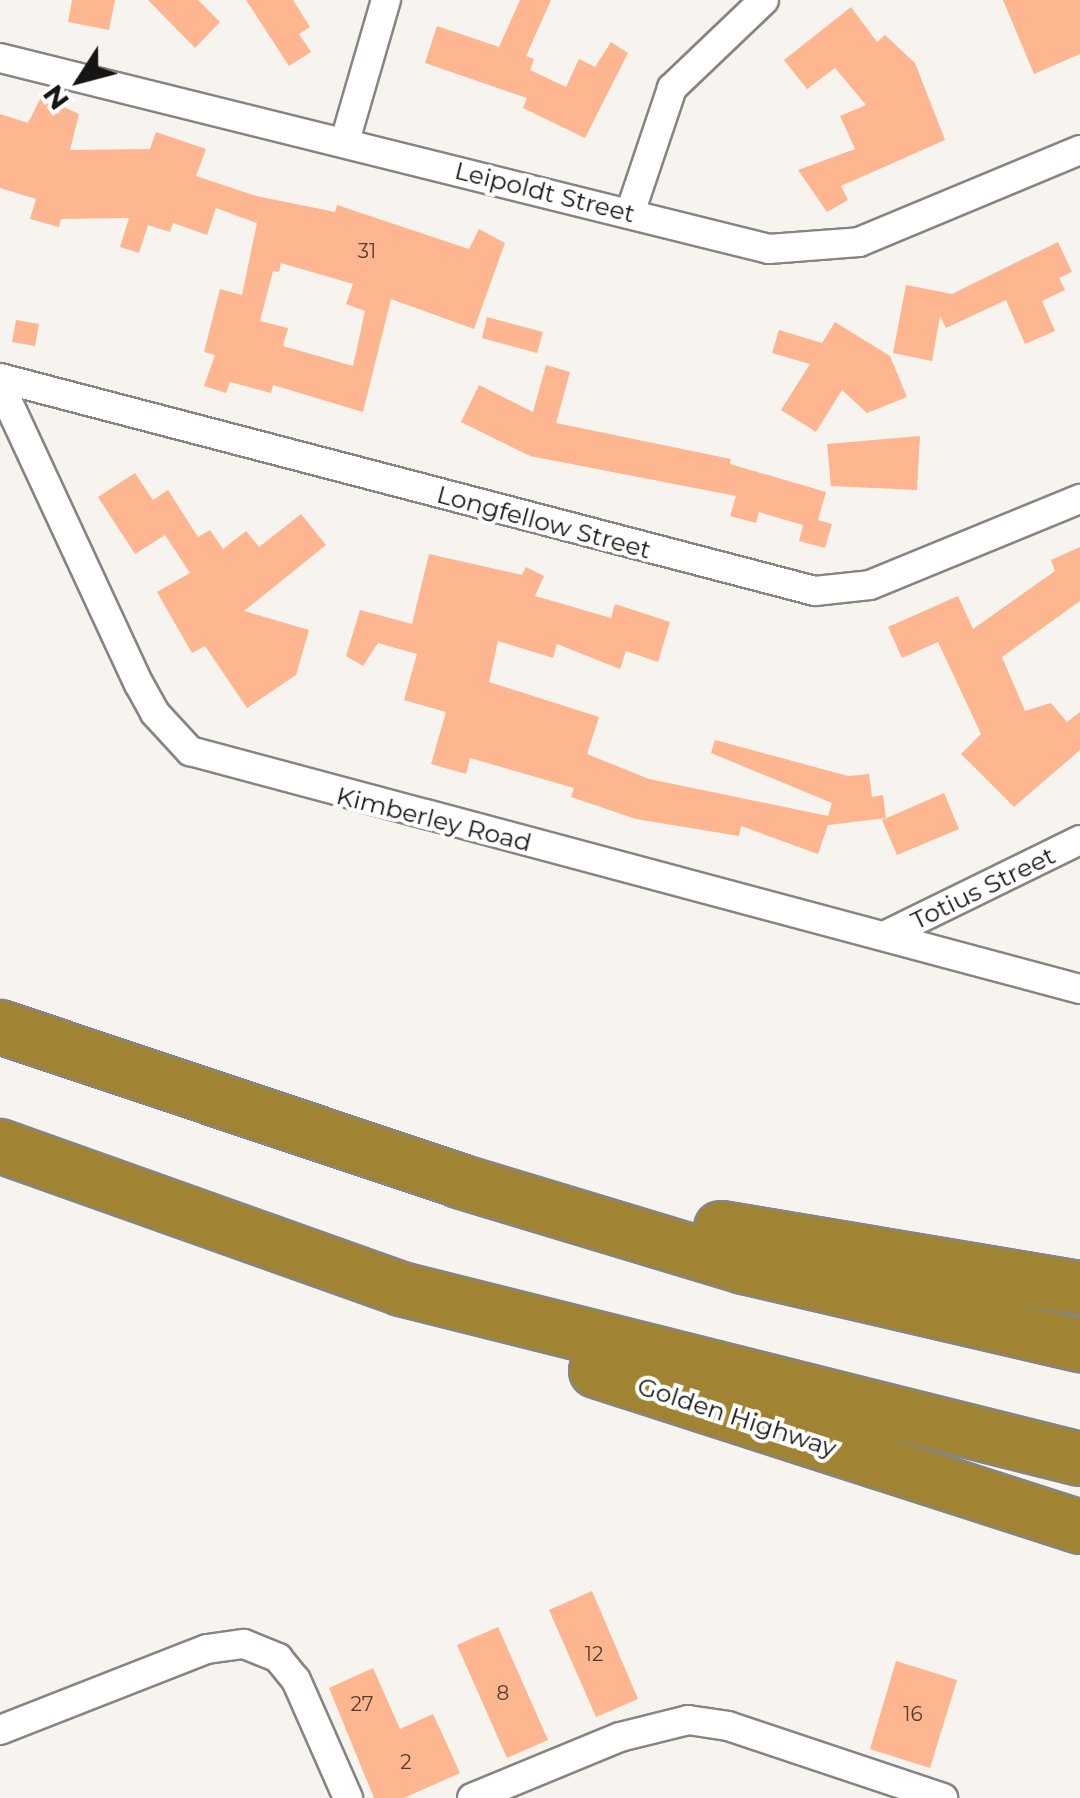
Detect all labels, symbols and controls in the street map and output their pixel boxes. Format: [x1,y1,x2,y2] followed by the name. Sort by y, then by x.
[30,30,130,130] north arrow
[35,78,76,117] text: N
[452,155,638,229] street label: Leipoldt Street
[358,239,376,263] house number: 31
[434,479,654,565] street label: Longfellow Street
[333,780,535,858] street label: Kimberley Road
[906,840,1060,936] street label: Totius Street
[634,1371,840,1463] street label: Golden Highway
[585,1642,603,1666] house number: 12
[497,1681,509,1705] house number: 8
[350,1692,374,1716] house number: 27
[903,1702,923,1726] house number: 16
[400,1750,412,1774] house number: 2

